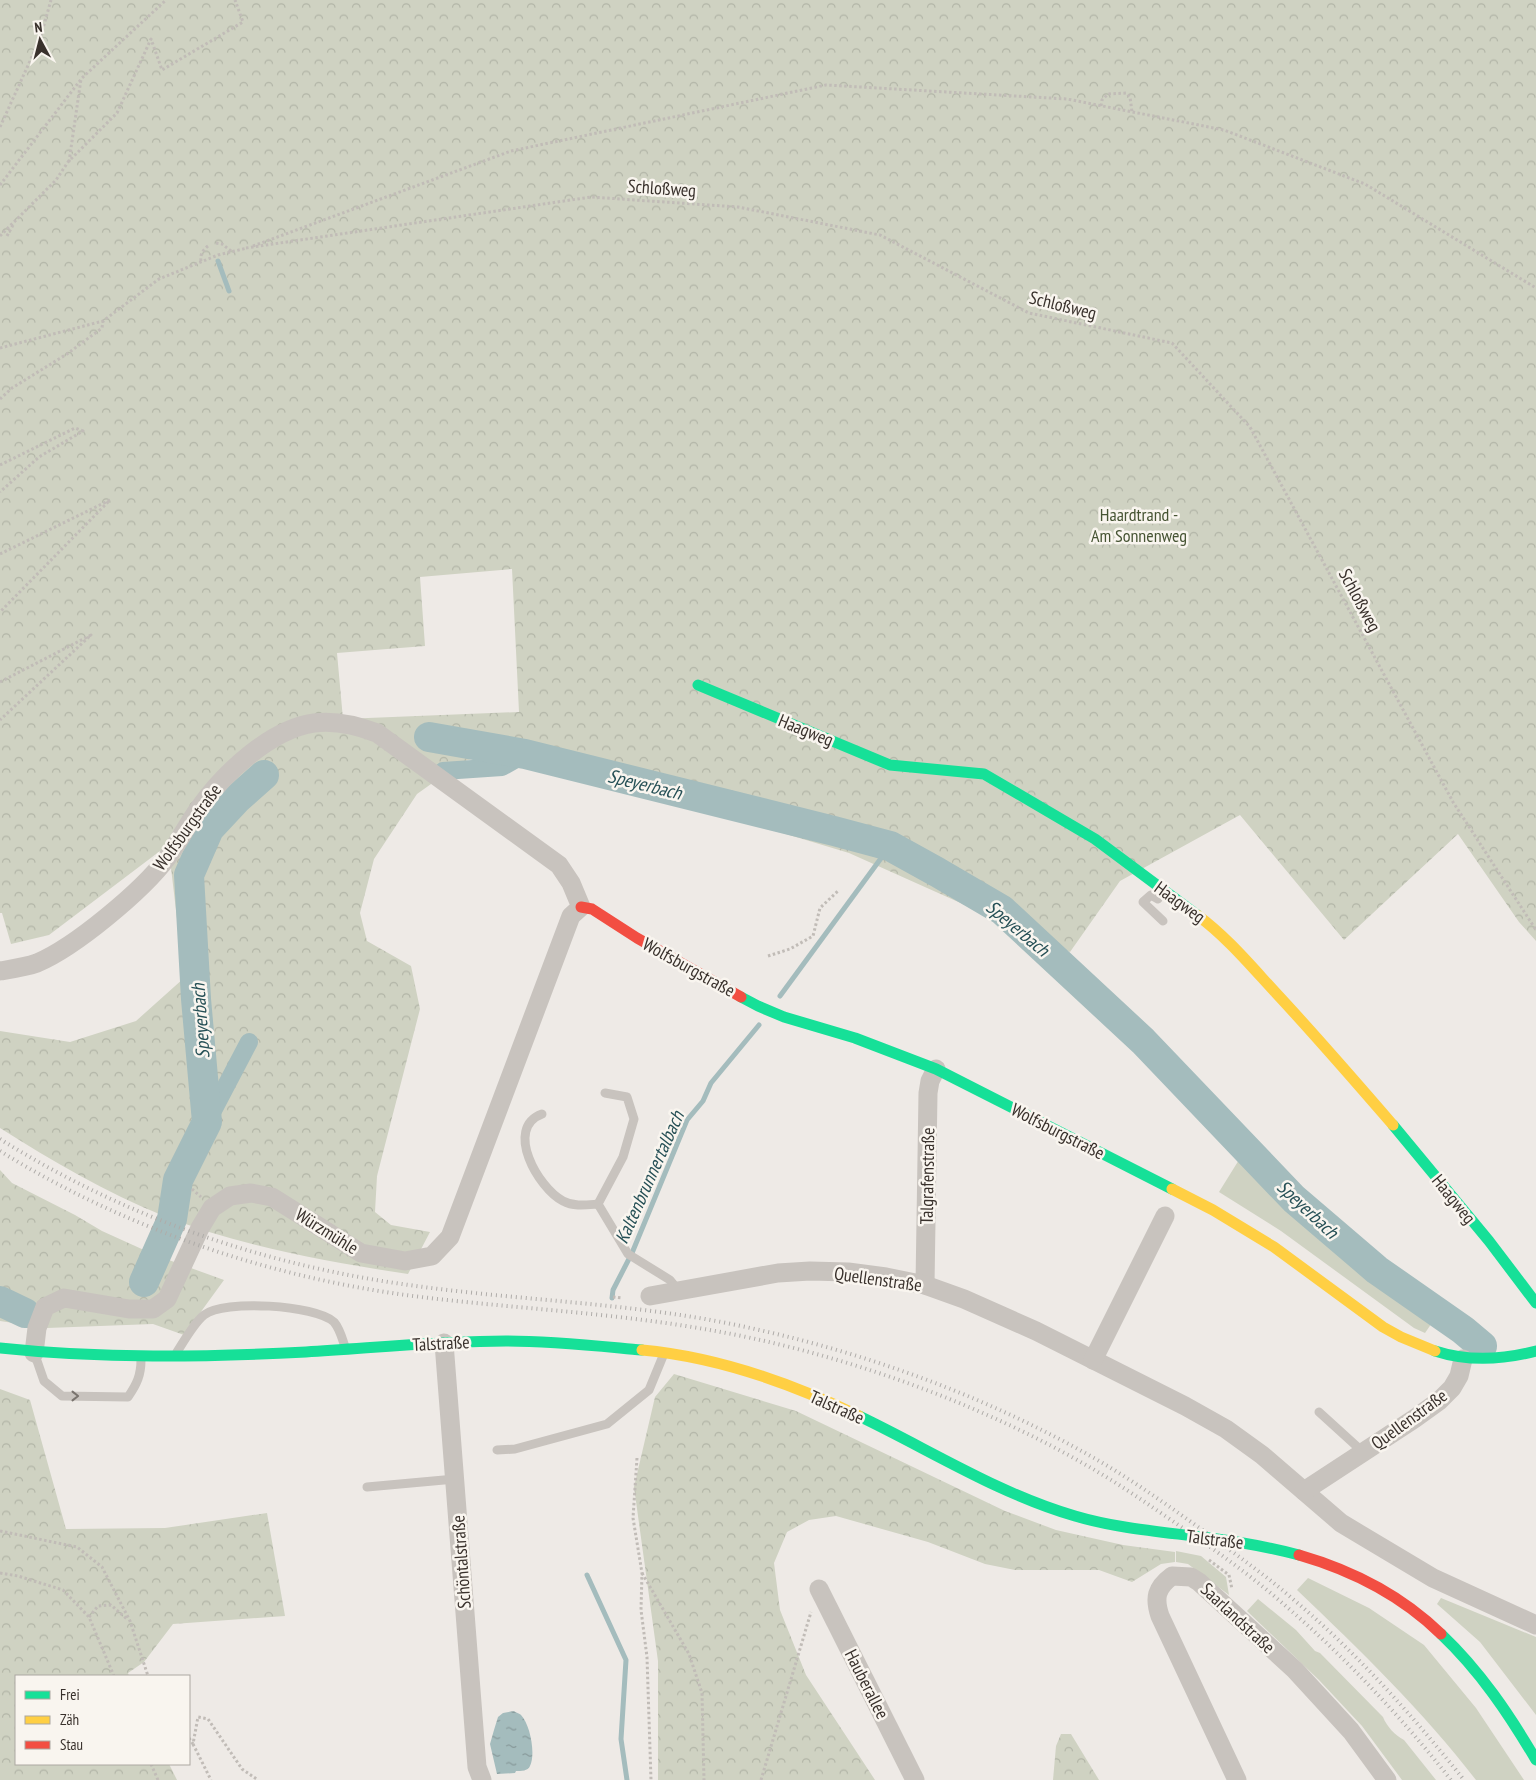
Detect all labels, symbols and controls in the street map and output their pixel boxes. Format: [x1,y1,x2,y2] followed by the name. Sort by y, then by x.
[15,15,65,65] north arrow
[34,18,43,36] text: N
[627,174,697,202] street label: Schloßweg
[1027,286,1099,324] street label: Schloßweg
[1091,503,1187,547] park label: Haardtrand - Am Sonnenweg
[1334,564,1386,636] street label: Schloßweg
[775,709,837,751] street label: Haagweg
[606,763,686,805] water label: Speyerbach
[148,779,226,875] street label: Wolfsburgstraße
[1150,876,1210,928] street label: Haagweg
[982,895,1056,962] water label: Speyerbach
[639,932,739,1002] street label: Wolfsburgstraße
[185,981,215,1059] water label: Speyerbach
[1007,1098,1109,1164] street label: Wolfsburgstraße
[609,1106,690,1247] water label: Kaltenbrunnertalbach
[915,1127,939,1225] street label: Talgrafenstraße
[1427,1169,1481,1229] street label: Haagweg
[1272,1175,1345,1244] water label: Speyerbach
[291,1203,363,1259] street label: Würzmühle
[833,1261,923,1297] street label: Quellenstraße
[412,1330,470,1356] street label: Talstraße
[1367,1384,1451,1454] street label: Quellenstraße
[806,1385,868,1429] street label: Talstraße
[72,1391,79,1401] one-way arrow
[446,1515,476,1609] street label: Schöntalstraße
[1185,1524,1245,1554] street label: Talstraße
[1196,1578,1280,1658] street label: Saarlandstraße
[840,1645,894,1723] street label: Hauberallee
[15,1675,190,1765] legend
[60,1685,80,1704] text: Frei
[60,1710,79,1729] text: Zäh
[60,1735,83,1754] text: Stau

